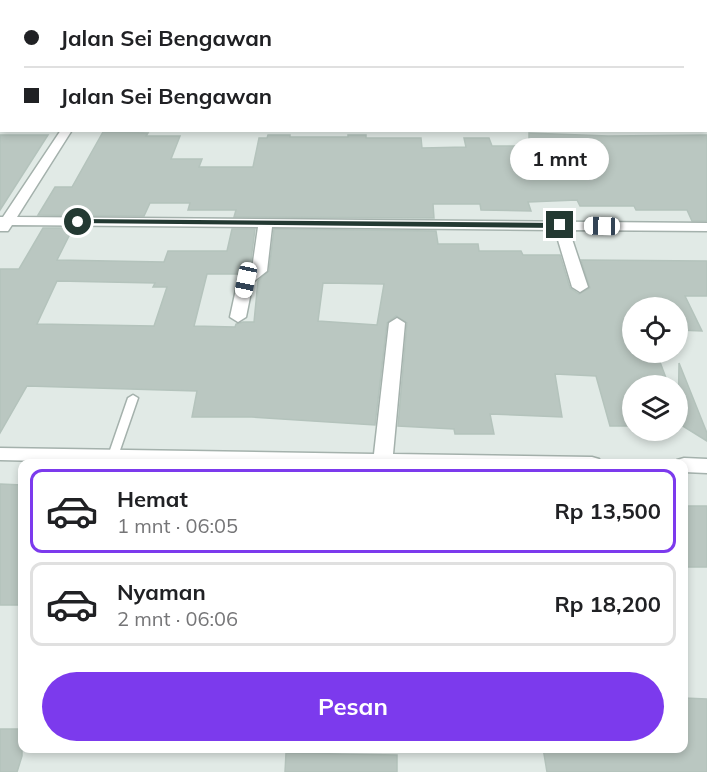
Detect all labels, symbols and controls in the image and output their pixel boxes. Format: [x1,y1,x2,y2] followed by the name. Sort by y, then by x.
[60,24,272,52] text: Jalan Sei Bengawan
[60,82,272,110] text: Jalan Sei Bengawan
[510,138,610,180] callout: 1 mnt
[532,146,587,171] text: 1 mnt
[64,208,91,235] route start
[546,211,573,238] route end
[584,217,620,235] car
[233,261,259,299] car
[622,297,688,441] map controls
[622,297,688,363] button: locate
[622,375,688,441] button: layers
[45,484,99,538] icon: car
[117,485,188,513] text: Hemat
[554,497,661,525] text: Rp 13,500
[117,513,238,538] text: 1 mnt · 06:05
[45,577,99,631] icon: car
[117,578,206,606] text: Nyaman
[554,590,661,618] text: Rp 18,200
[117,606,238,631] text: 2 mnt · 06:06
[42,672,664,741] button: Pesan

